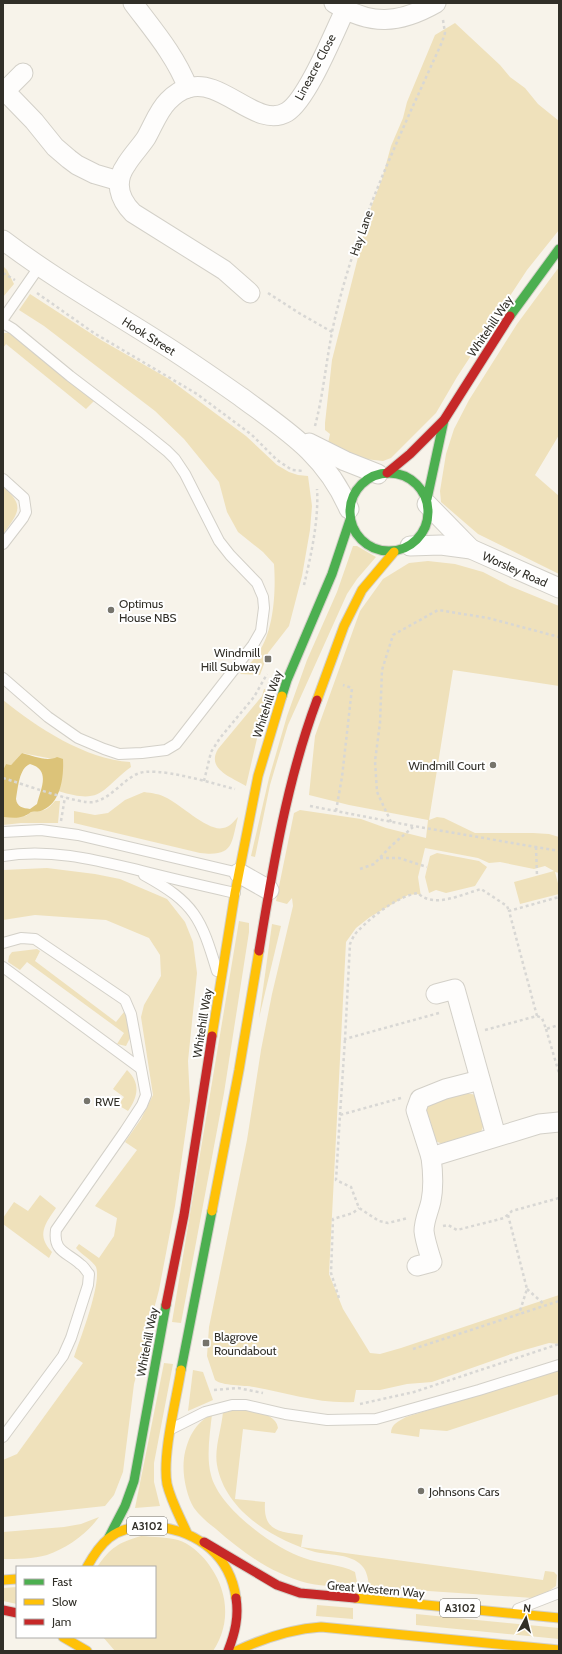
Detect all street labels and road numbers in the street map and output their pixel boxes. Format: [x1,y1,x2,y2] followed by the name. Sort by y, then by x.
[291,31,339,103] street label: Lineacre Close
[346,208,376,258] street label: Hay Lane
[464,293,516,359] street label: Whitehill Way
[119,314,179,358] street label: Hook Street
[480,548,550,590] street label: Worsley Road
[249,668,285,740] street label: Whitehill Way
[189,987,215,1059] street label: Whitehill Way
[133,1306,161,1378] street label: Whitehill Way
[127,1517,167,1535] road number: A3102
[327,1577,425,1601] street label: Great Western Way
[440,1599,480,1617] road number: A3102

